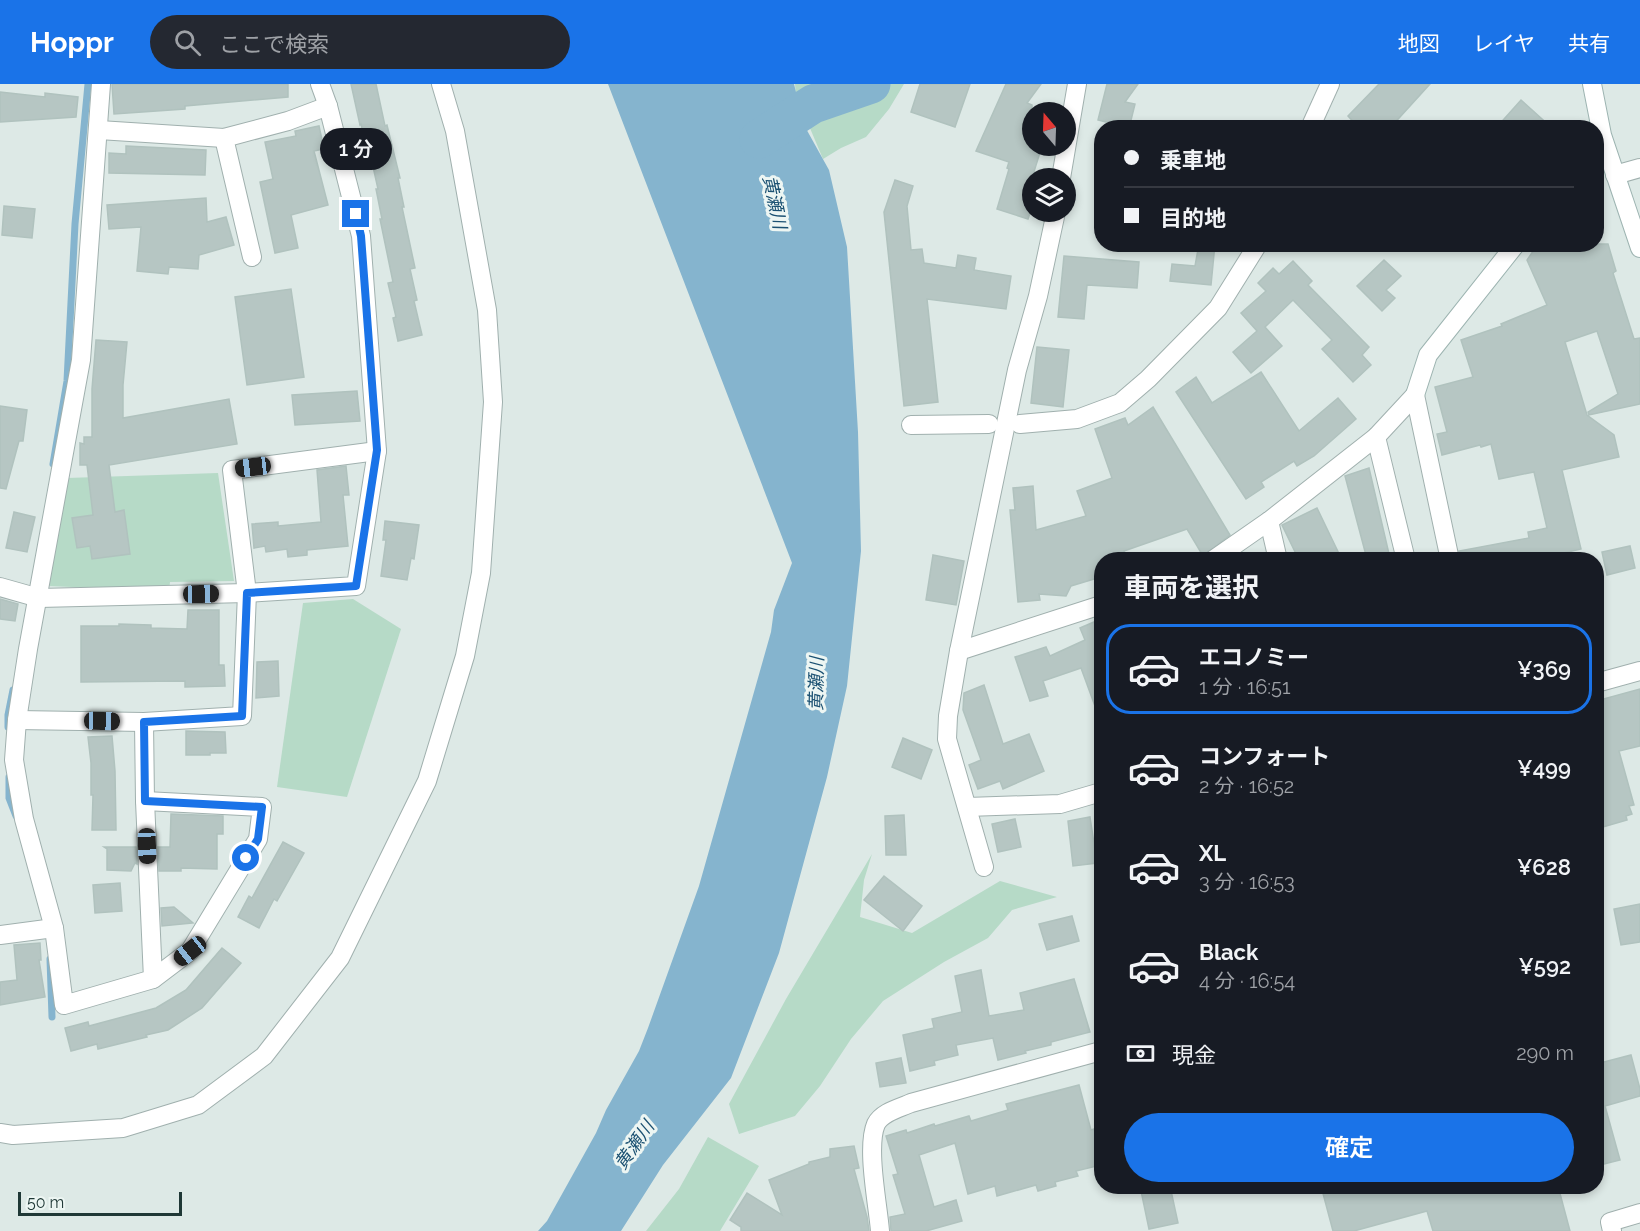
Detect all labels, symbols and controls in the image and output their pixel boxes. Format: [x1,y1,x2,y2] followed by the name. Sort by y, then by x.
[150,15,570,69] search box
[30,26,114,59] text: Hoppr
[171,26,204,59] icon: search
[219,31,329,57] text: ここで検索
[1398,31,1440,56] text: 地図
[1473,31,1535,56] text: レイヤ
[1568,31,1610,56] text: 共有
[1022,102,1076,156] north arrow
[1022,102,1076,222] map controls
[320,127,392,169] callout: 1 分
[339,137,373,161] text: 1 分
[1160,147,1226,173] text: 乗車地
[1022,168,1076,222] button: layers
[759,173,791,233] water label: 黄瀬川
[342,200,369,227] route end
[1160,205,1226,231] text: 目的地
[234,456,272,478] car
[1124,572,1259,603] text: 車両を選択
[183,585,219,603] car
[1127,642,1181,696] icon: car
[1199,644,1309,670] text: エコノミー
[805,655,827,711] water label: 黄瀬川
[1517,656,1571,682] text: ¥369
[1199,675,1290,699] text: 1 分 · 16:51
[84,712,120,730] car
[1127,741,1181,795] icon: car
[1199,743,1330,769] text: コンフォート
[1517,755,1571,781] text: ¥499
[1199,774,1294,798] text: 2 分 · 16:52
[137,828,157,864] car
[1127,840,1181,894] icon: car
[1199,840,1226,866] text: XL
[232,844,259,871] route start
[1517,854,1571,880] text: ¥628
[1199,870,1295,894] text: 3 分 · 16:53
[170,933,210,969] car
[1127,939,1181,993] icon: car
[1199,939,1258,965] text: Black
[1518,953,1571,979] text: ¥592
[1199,969,1295,993] text: 4 分 · 16:54
[1124,1037,1157,1070] icon: cash
[1516,1041,1574,1065] text: 290 m
[1172,1042,1216,1068] text: 現金
[1124,1113,1574,1182] button: 確定
[610,1115,659,1173] water label: 黄瀬川
[18,1189,182,1216] scale bar
[27,1193,64,1212] text: 50 m

